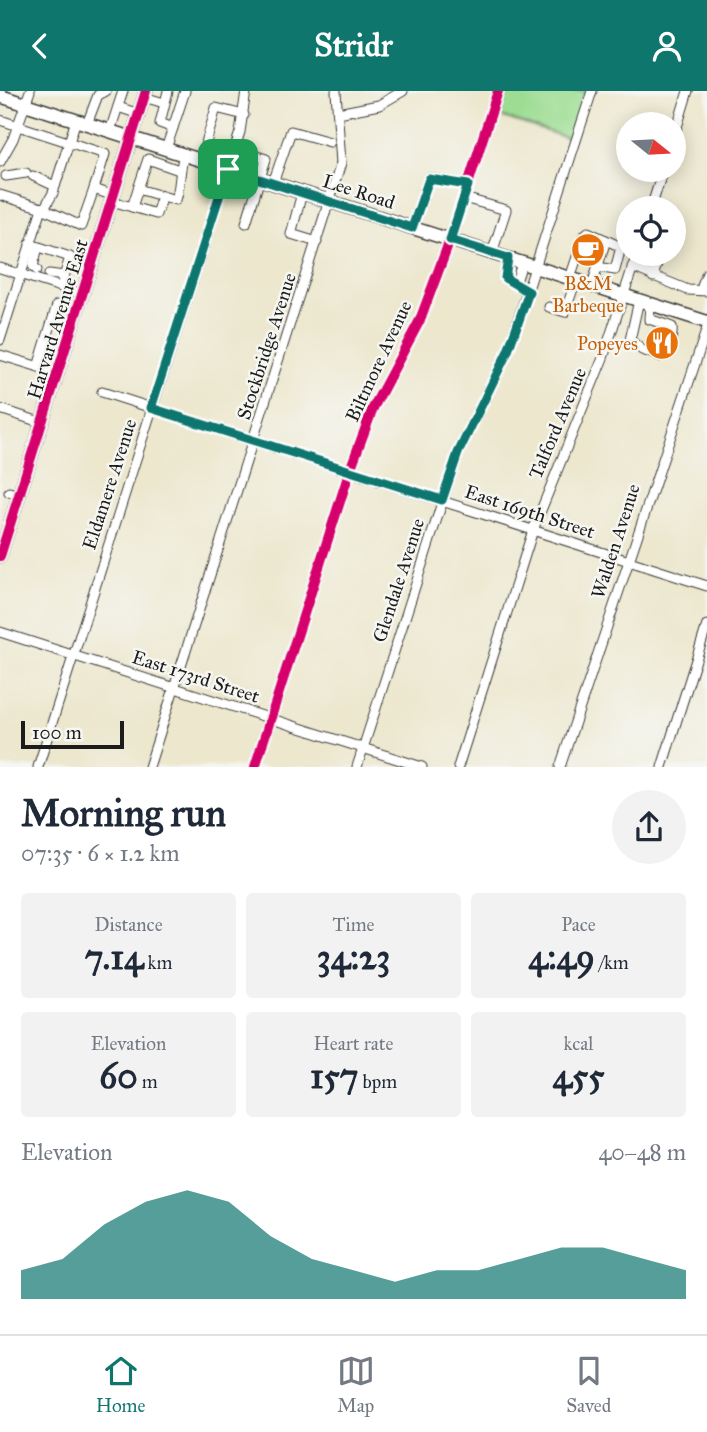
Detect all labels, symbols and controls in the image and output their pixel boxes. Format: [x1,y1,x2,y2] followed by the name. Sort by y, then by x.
[314,26,393,65] text: Stridr
[21,27,59,65] icon: back
[648,27,686,65] icon: person
[616,112,686,182] north arrow
[616,112,686,266] map controls
[198,139,258,199] pin
[209,150,247,188] icon: arrive
[320,169,398,214] street label: Lee Road
[616,196,686,266] button: locate
[569,231,607,269] cafe icon: B&M Barbeque
[22,236,93,402] street label: Harvard Avenue East
[232,270,302,423] street label: Stockbridge Avenue
[552,272,624,318] place label: B&M Barbeque
[340,297,417,425] street label: Biltmore Avenue
[643,324,681,362] restaurant icon: Popeyes
[577,332,638,355] place label: Popeyes
[524,364,591,482] street label: Talford Avenue
[78,416,141,552] street label: Eldamere Avenue
[462,480,598,543] street label: East 169th Street
[586,481,645,601] street label: Walden Avenue
[368,515,429,645] street label: Glendale Avenue
[129,645,263,708] street label: East 173rd Street
[21,718,124,750] scale bar
[32,721,82,744] text: 100 m
[21,790,226,836] text: Morning run
[612,790,686,864] button: share
[21,839,180,867] text: 07:35 · 6 × 1.2 km
[94,913,163,936] text: Distance
[332,913,375,936] text: Time
[561,913,596,936] text: Pace
[85,936,143,979] text: 7.14
[317,936,390,979] text: 34:23
[528,936,595,979] text: 4:49
[143,951,172,974] text: km
[595,951,629,974] text: /km
[91,1032,166,1055] text: Elevation
[314,1032,393,1055] text: Heart rate
[564,1032,593,1055] text: kcal
[99,1055,138,1098] text: 60
[310,1055,358,1098] text: 157
[552,1055,605,1098] text: 455
[138,1070,158,1093] text: m
[358,1070,397,1093] text: bpm
[21,1138,112,1166] text: Elevation
[598,1138,686,1166] text: 40–48 m
[96,1352,145,1417] tab: Home
[337,1352,375,1417] tab: Map
[566,1352,611,1417] tab: Saved

